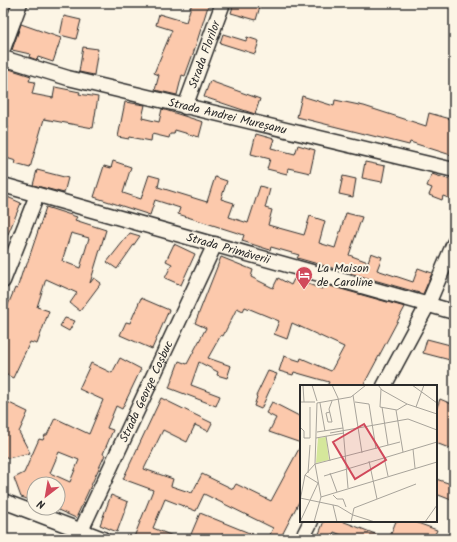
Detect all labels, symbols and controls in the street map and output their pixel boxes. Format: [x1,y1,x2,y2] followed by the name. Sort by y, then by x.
[183,17,226,91] street label: Strada Florilor
[166,93,289,139] street label: Strada Andrei Mureșanu
[184,228,273,270] street label: Strada Primăverii
[317,259,374,292] place label: La Maison de Caroline
[294,265,314,290] hotel icon: La Maison de Caroline
[114,337,178,445] street label: Strada George Coșbuc
[300,385,437,522] inset map
[26,476,66,516] north arrow
[34,494,49,513] text: N

